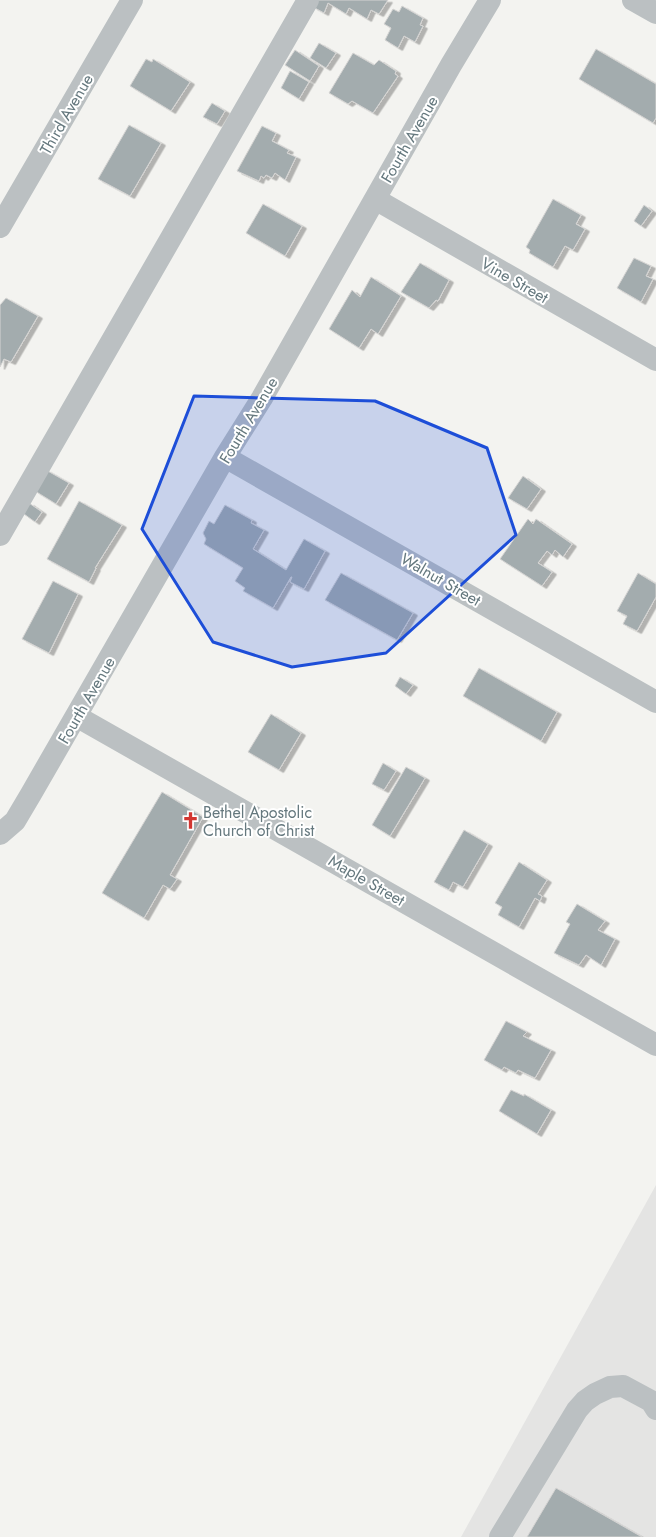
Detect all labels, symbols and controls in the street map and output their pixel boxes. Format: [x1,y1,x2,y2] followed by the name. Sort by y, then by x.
[34,70,99,159] street label: Third Avenue
[375,91,444,187] street label: Fourth Avenue
[477,252,553,309] street label: Vine Street
[214,373,283,468] street label: Fourth Avenue
[396,547,485,612] street label: Walnut Street
[52,652,121,748] street label: Fourth Avenue
[203,801,314,842] place label: Bethel Apostolic Church of Christ
[180,811,200,831] church icon: Bethel Apostolic Church of Christ
[324,849,409,912] street label: Maple Street

